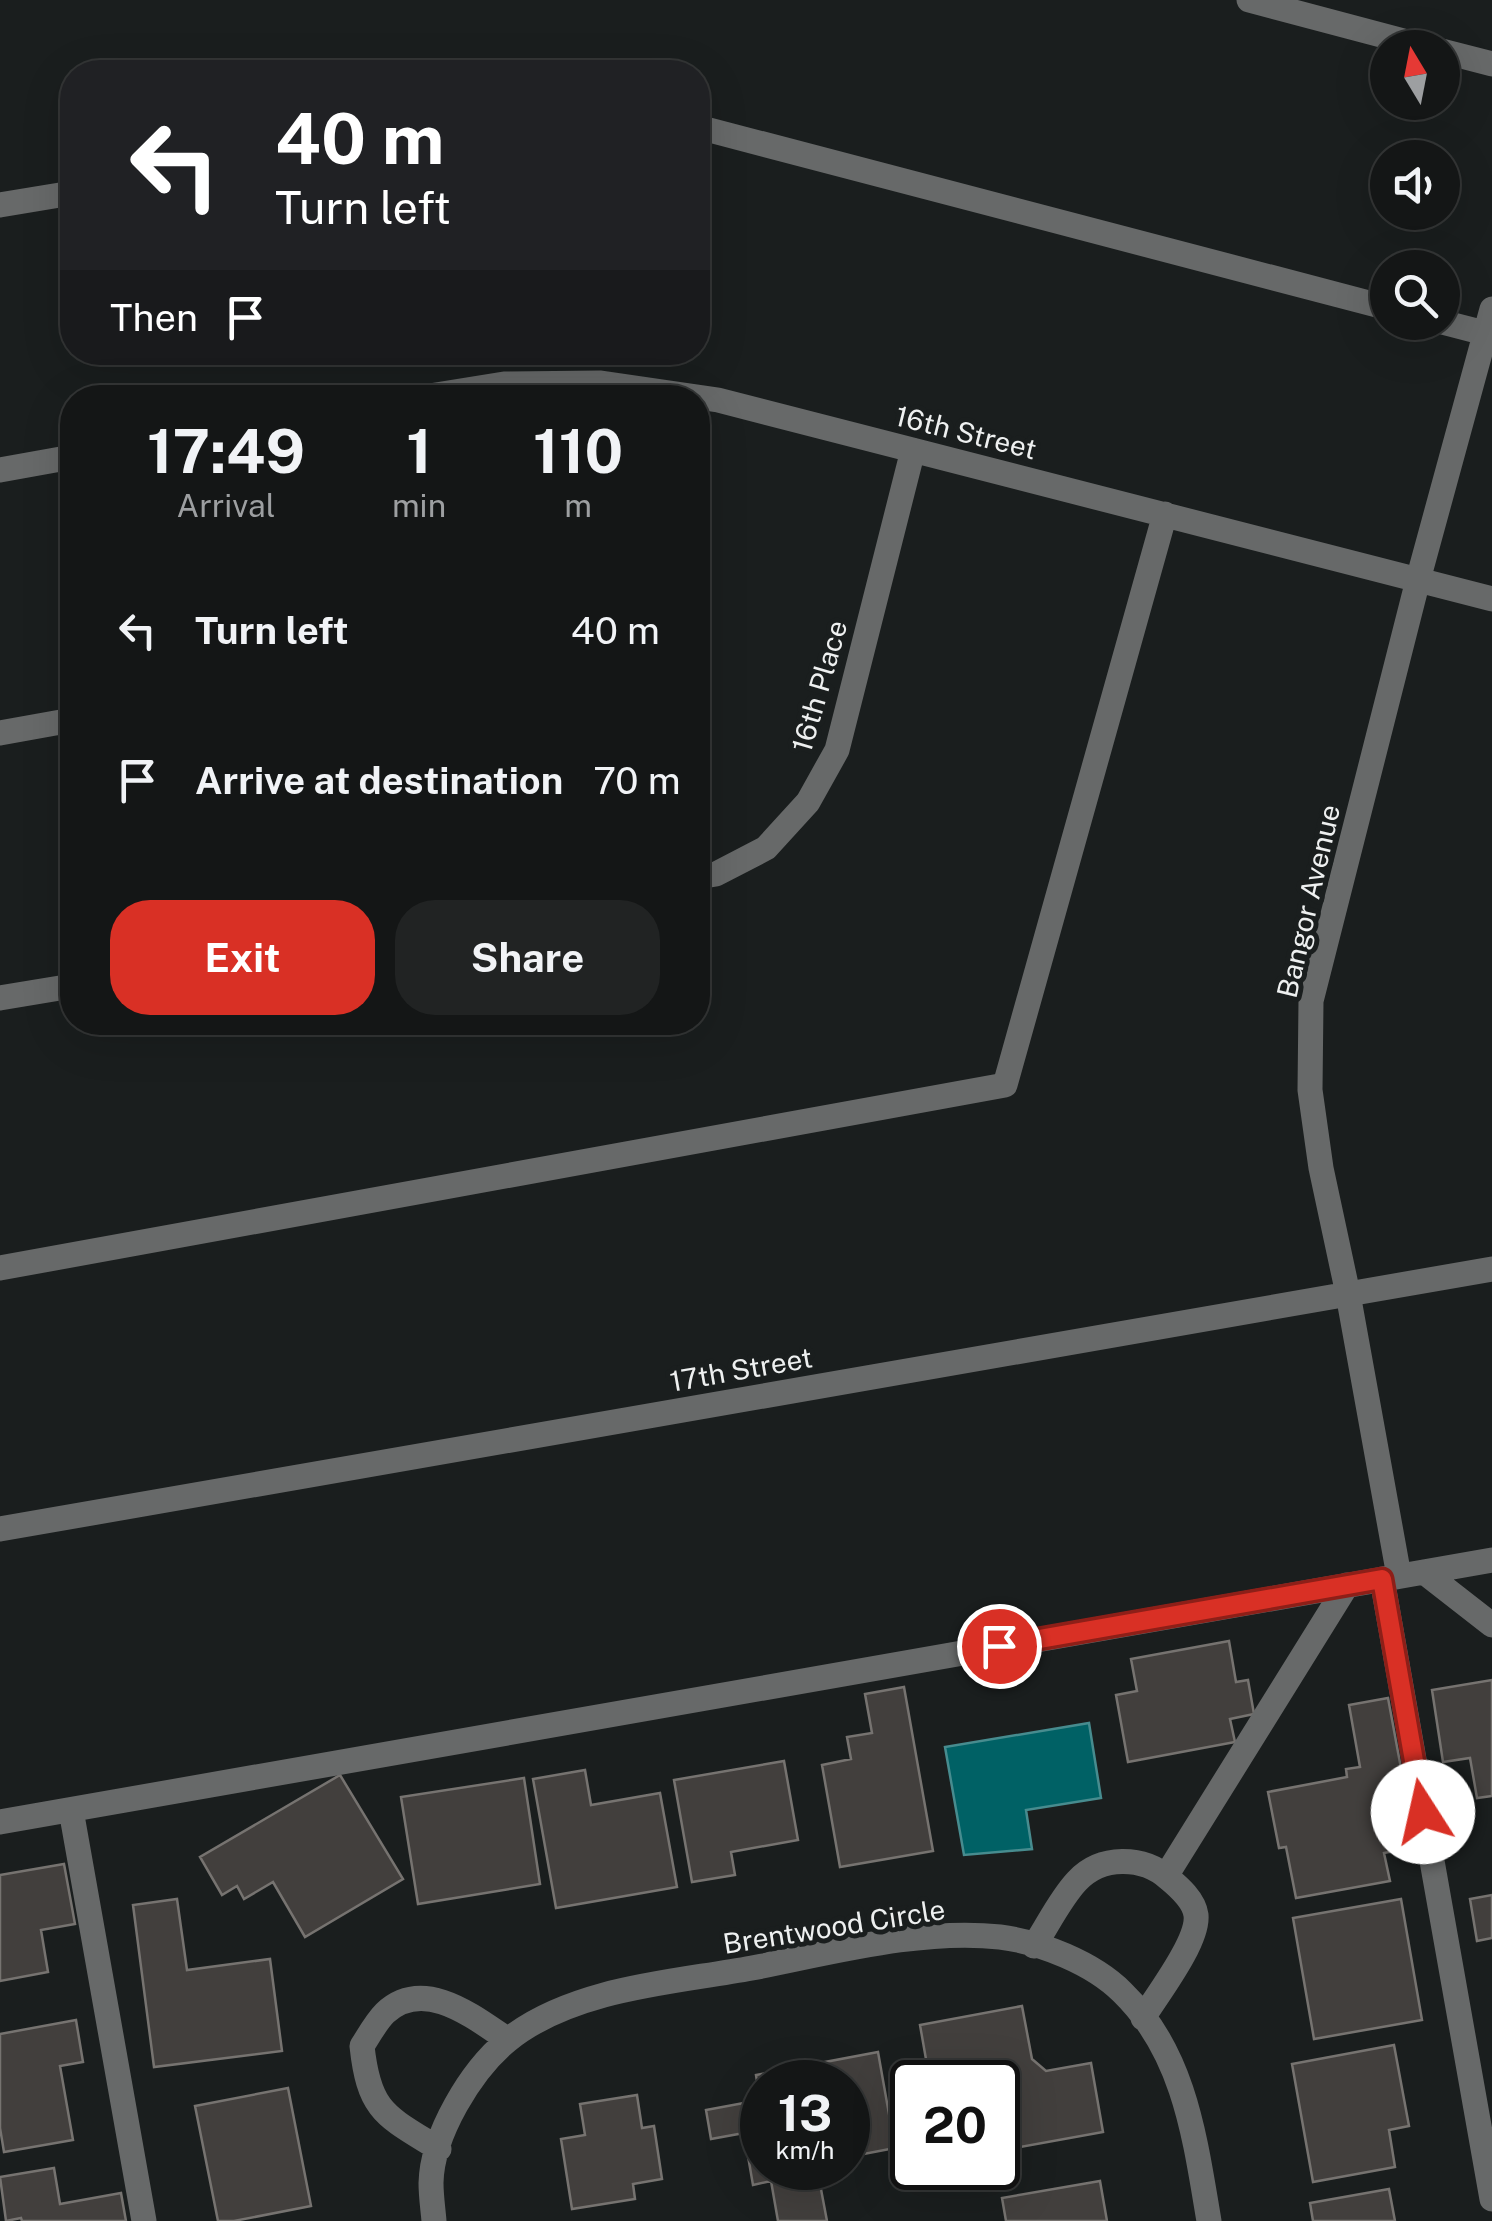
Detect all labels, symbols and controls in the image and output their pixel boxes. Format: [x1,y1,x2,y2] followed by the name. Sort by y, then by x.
[1370,30,1460,120] north arrow
[1370,30,1460,340] map controls
[275,97,445,180] text: 40 m
[110,100,240,230] icon: left
[1370,140,1460,230] button: sound
[275,181,451,234] text: Turn left
[1370,250,1460,340] button: search
[218,290,273,345] icon: arrive
[110,295,198,340] text: Then
[892,399,1040,465] street label: 16th Street
[147,416,305,487] text: 17:49
[406,416,432,487] text: 1
[533,416,623,487] text: 110
[177,487,275,524] text: Arrival
[392,487,446,524] text: min
[564,487,592,524] text: m
[110,603,165,658] icon: left
[195,608,349,653] text: Turn left
[571,608,660,653] text: 40 m
[784,616,854,756] street label: 16th Place
[110,753,165,808] icon: arrive
[195,758,563,803] text: Arrive at destination
[593,758,681,803] text: 70 m
[1270,801,1346,1001] street label: Bangor Avenue
[110,900,375,1015] button: Exit
[395,900,660,1015] button: Share
[667,1340,815,1398] street label: 17th Street
[957,1604,1042,1689] pin
[972,1619,1027,1674] icon: arrive
[1371,1760,1475,1864] position arrow
[721,1892,947,1960] street label: Brentwood Circle
[890,2060,1020,2190] speed limit sign: 20
[778,2083,832,2142] text: 13
[776,2135,834,2165] text: km/h

